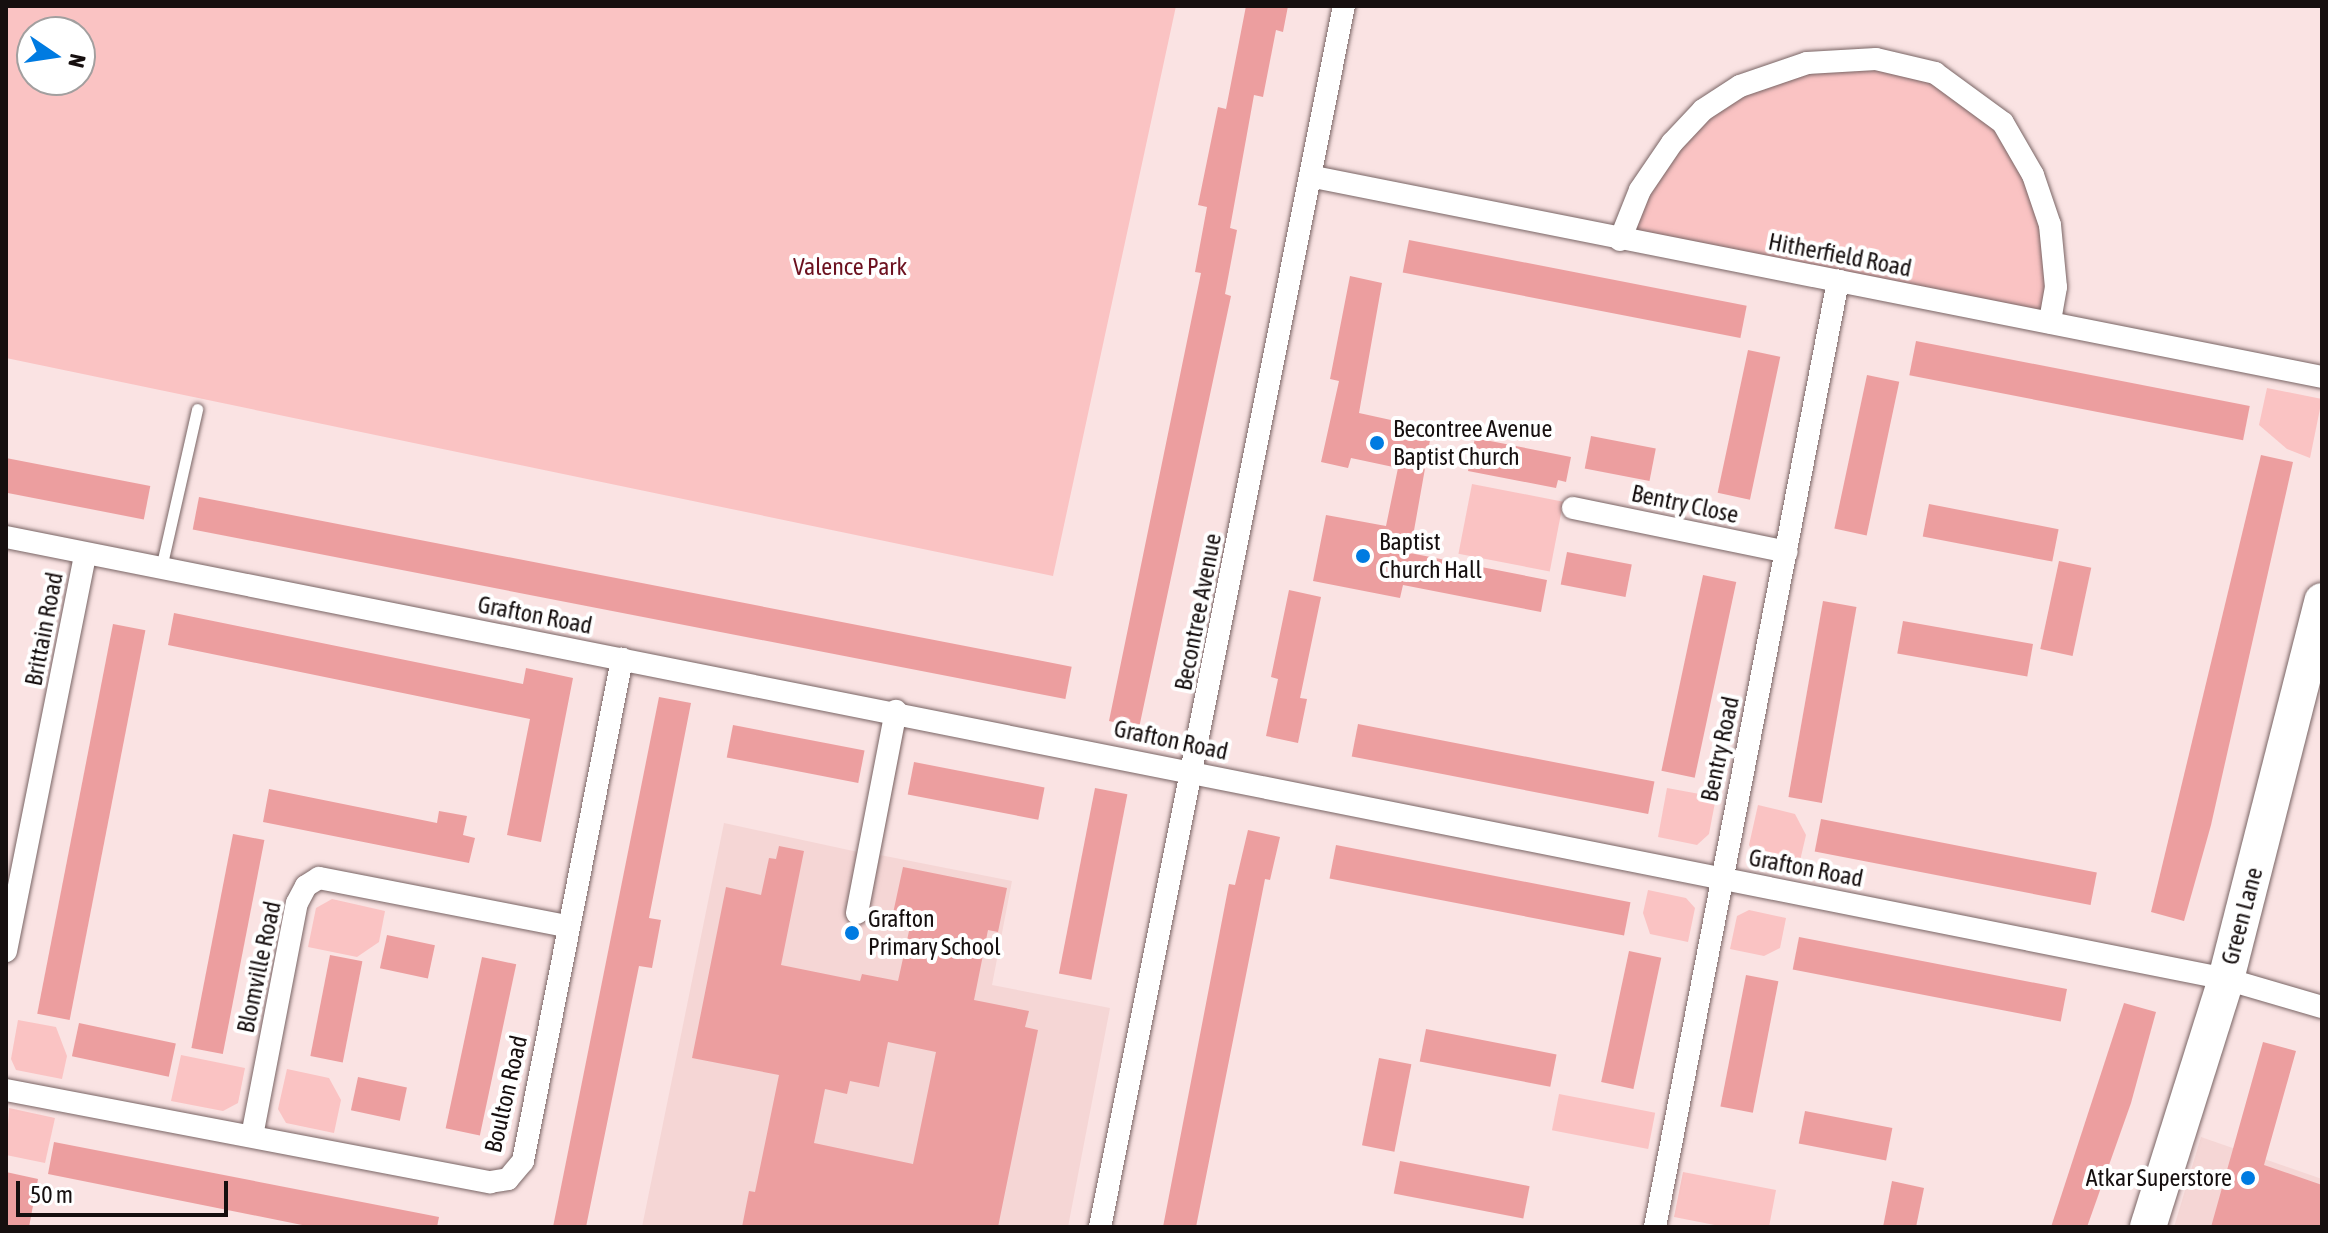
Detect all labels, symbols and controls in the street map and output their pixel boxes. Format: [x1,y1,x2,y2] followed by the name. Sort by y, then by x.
[16,16,96,96] north arrow
[63,52,92,70] text: N
[1766,227,1914,283] street label: Hitherfield Road
[793,253,907,281] park label: Valence Park
[1393,415,1552,471] place label: Becontree Avenue Baptist Church
[1368,434,1386,452] marker: Becontree Avenue Baptist Church
[1629,479,1741,529] street label: Bentry Close
[1379,528,1482,584] place label: Baptist Church Hall
[1169,531,1227,693] street label: Becontree Avenue
[1354,547,1372,565] marker: Baptist Church Hall
[19,570,69,688] street label: Brittain Road
[475,590,595,640] street label: Grafton Road
[1695,694,1745,804] street label: Bentry Road
[1111,714,1231,766] street label: Grafton Road
[1746,843,1866,893] street label: Grafton Road
[2215,864,2269,968] street label: Green Lane
[231,898,287,1036] street label: Blomville Road
[868,905,1001,961] place label: Grafton Primary School
[843,924,861,942] marker: Grafton Primary School
[479,1033,533,1155] street label: Boulton Road
[2086,1164,2232,1192] place label: Atkar Superstore
[20,1165,232,1215] scale bar
[2239,1169,2257,1187] marker: Atkar Superstore
[30,1181,73,1208] text: 50 m

